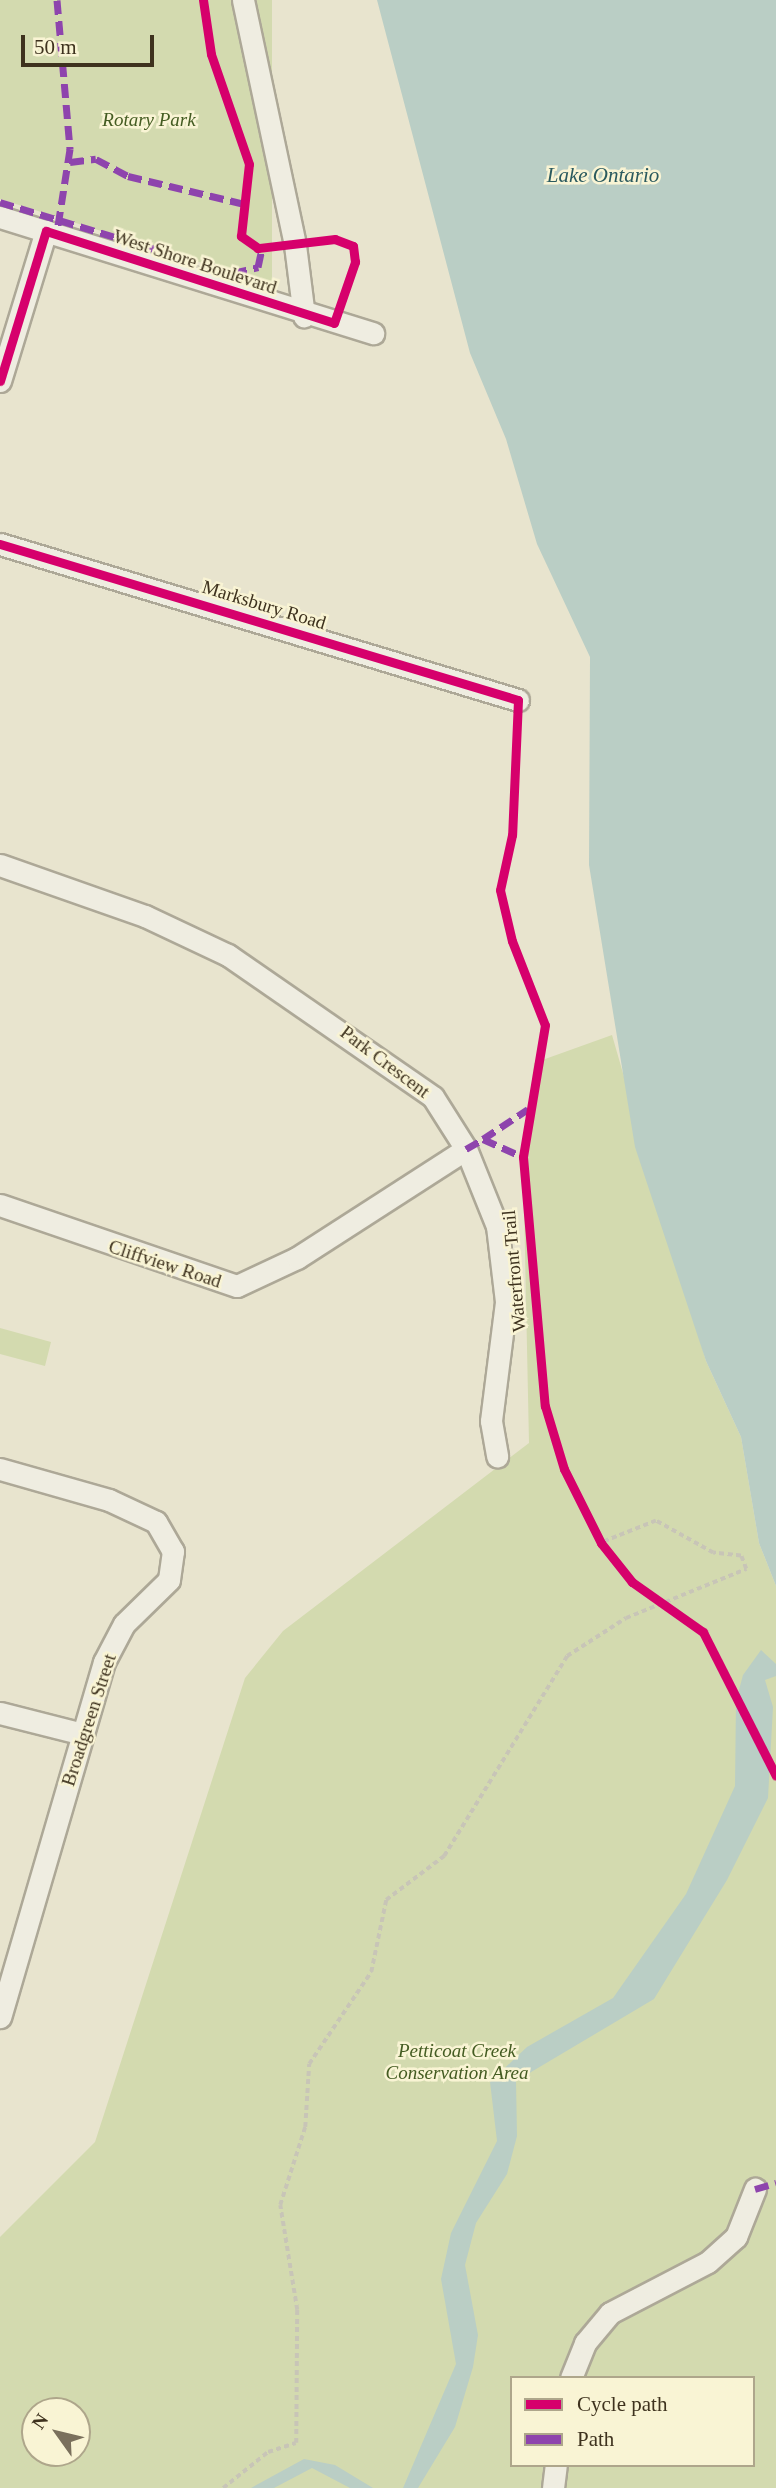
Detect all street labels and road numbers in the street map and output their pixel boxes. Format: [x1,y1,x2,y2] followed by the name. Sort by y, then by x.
[110,225,280,299] street label: West Shore Boulevard
[199,575,329,635] street label: Marksbury Road
[336,1021,434,1103] street label: Park Crescent
[497,1209,531,1333] street label: Waterfront Trail
[106,1235,224,1293] street label: Cliffview Road
[57,1651,121,1789] street label: Broadgreen Street

